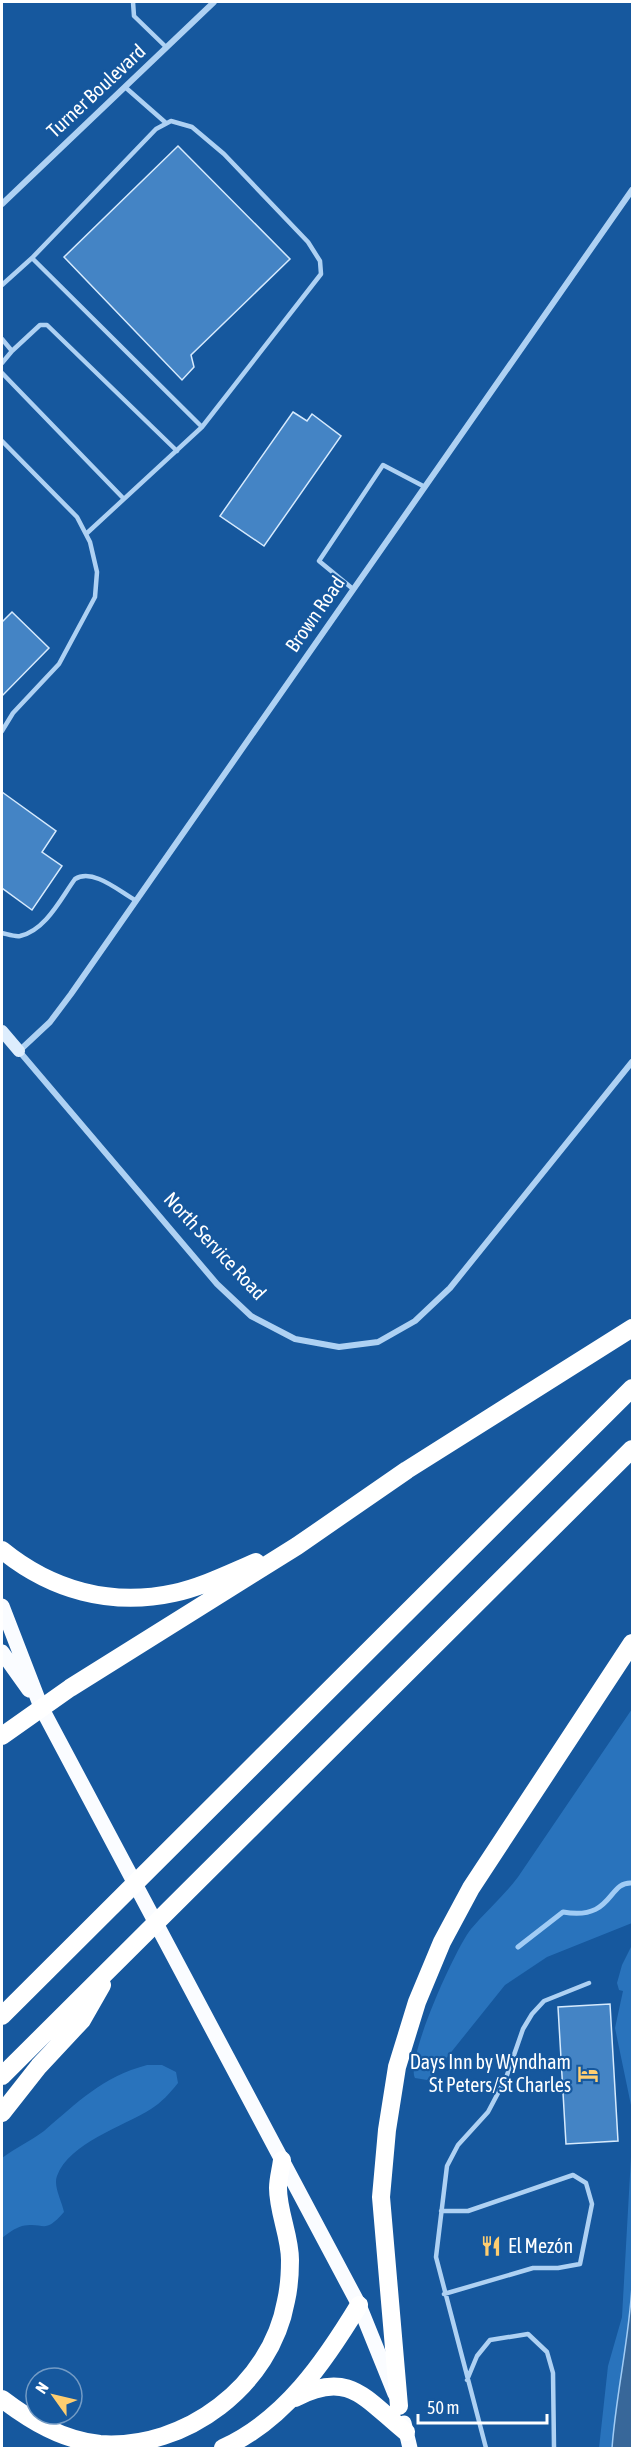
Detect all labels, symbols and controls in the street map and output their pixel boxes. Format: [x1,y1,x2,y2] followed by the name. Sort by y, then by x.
[42,39,150,142] street label: Turner Boulevard
[280,571,349,656] street label: Brown Road
[160,1187,271,1304] street label: North Service Road
[410,2050,571,2096] place label: Days Inn by Wyndham St Peters/St Charles
[576,2062,600,2086] hotel icon: Days Inn by Wyndham St Peters/St Charles
[479,2234,503,2258] restaurant icon: El Mezón
[508,2234,573,2257] place label: El Mezón
[24,2366,84,2426] north arrow
[31,2379,52,2397] text: N
[418,2387,547,2425] scale bar
[427,2397,459,2418] text: 50 m

